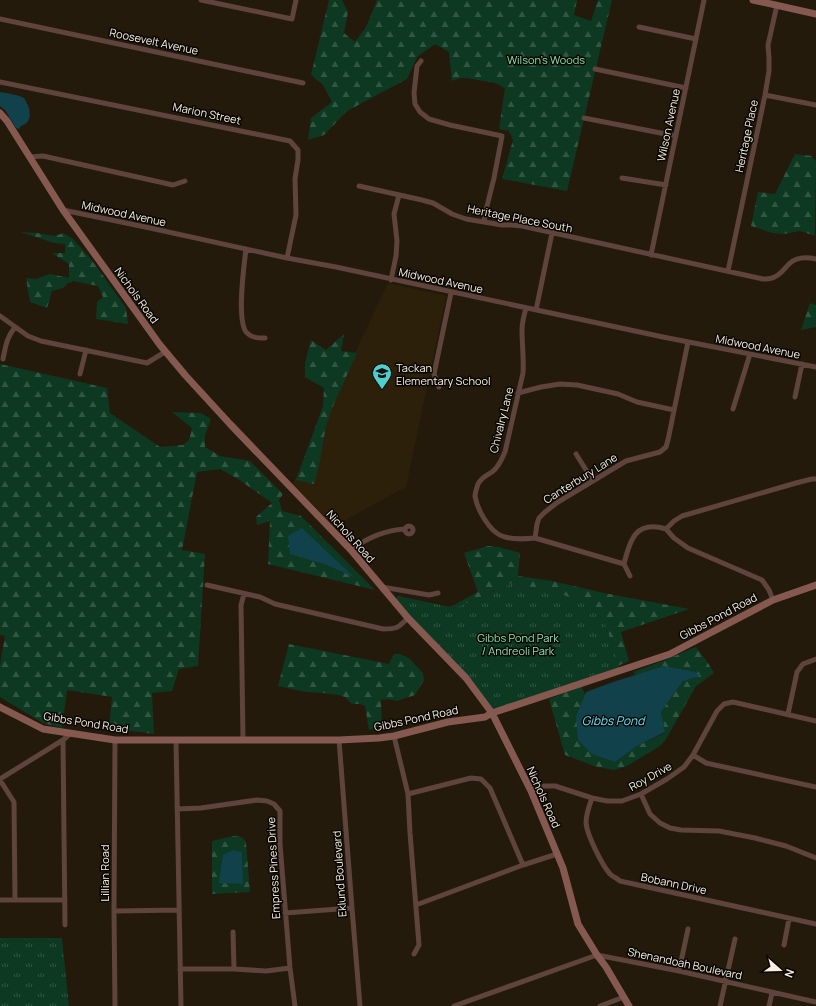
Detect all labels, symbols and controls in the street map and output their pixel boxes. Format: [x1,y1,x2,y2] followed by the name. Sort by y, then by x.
[108,24,200,58] street label: Roosevelt Avenue
[507,52,585,67] park label: Wilson's Woods
[653,87,683,163] street label: Wilson Avenue
[171,98,243,128] street label: Marion Street
[731,98,761,174] street label: Heritage Place
[80,197,168,229] street label: Midwood Avenue
[466,200,574,236] street label: Heritage Place South
[112,264,162,326] street label: Nichols Road
[397,264,485,296] street label: Midwood Avenue
[714,330,802,362] street label: Midwood Avenue
[396,360,491,388] place label: Tackan Elementary School
[371,362,393,390] school or university icon: Tackan Elementary School
[486,385,517,455] street label: Chivalry Lane
[540,449,620,507] street label: Canterbury Lane
[323,507,379,565] street label: Nichols Road
[677,589,759,643] street label: Gibbs Pond Road
[477,630,559,658] park label: Gibbs Pond Park / Andreoli Park
[373,702,459,734] street label: Gibbs Pond Road
[43,708,129,736] street label: Gibbs Pond Road
[582,712,646,729] water label: Gibbs Pond
[626,758,675,794] street label: Roy Drive
[524,764,564,830] street label: Nichols Road
[263,816,283,919] street label: Empress Pines Drive
[329,830,349,918] street label: Eklund Boulevard
[97,845,112,901] street label: Lillian Road
[640,869,709,897] street label: Bobann Drive
[626,944,744,982] street label: Shenandoah Boulevard
[760,950,800,990] north arrow
[781,967,798,980] text: N

